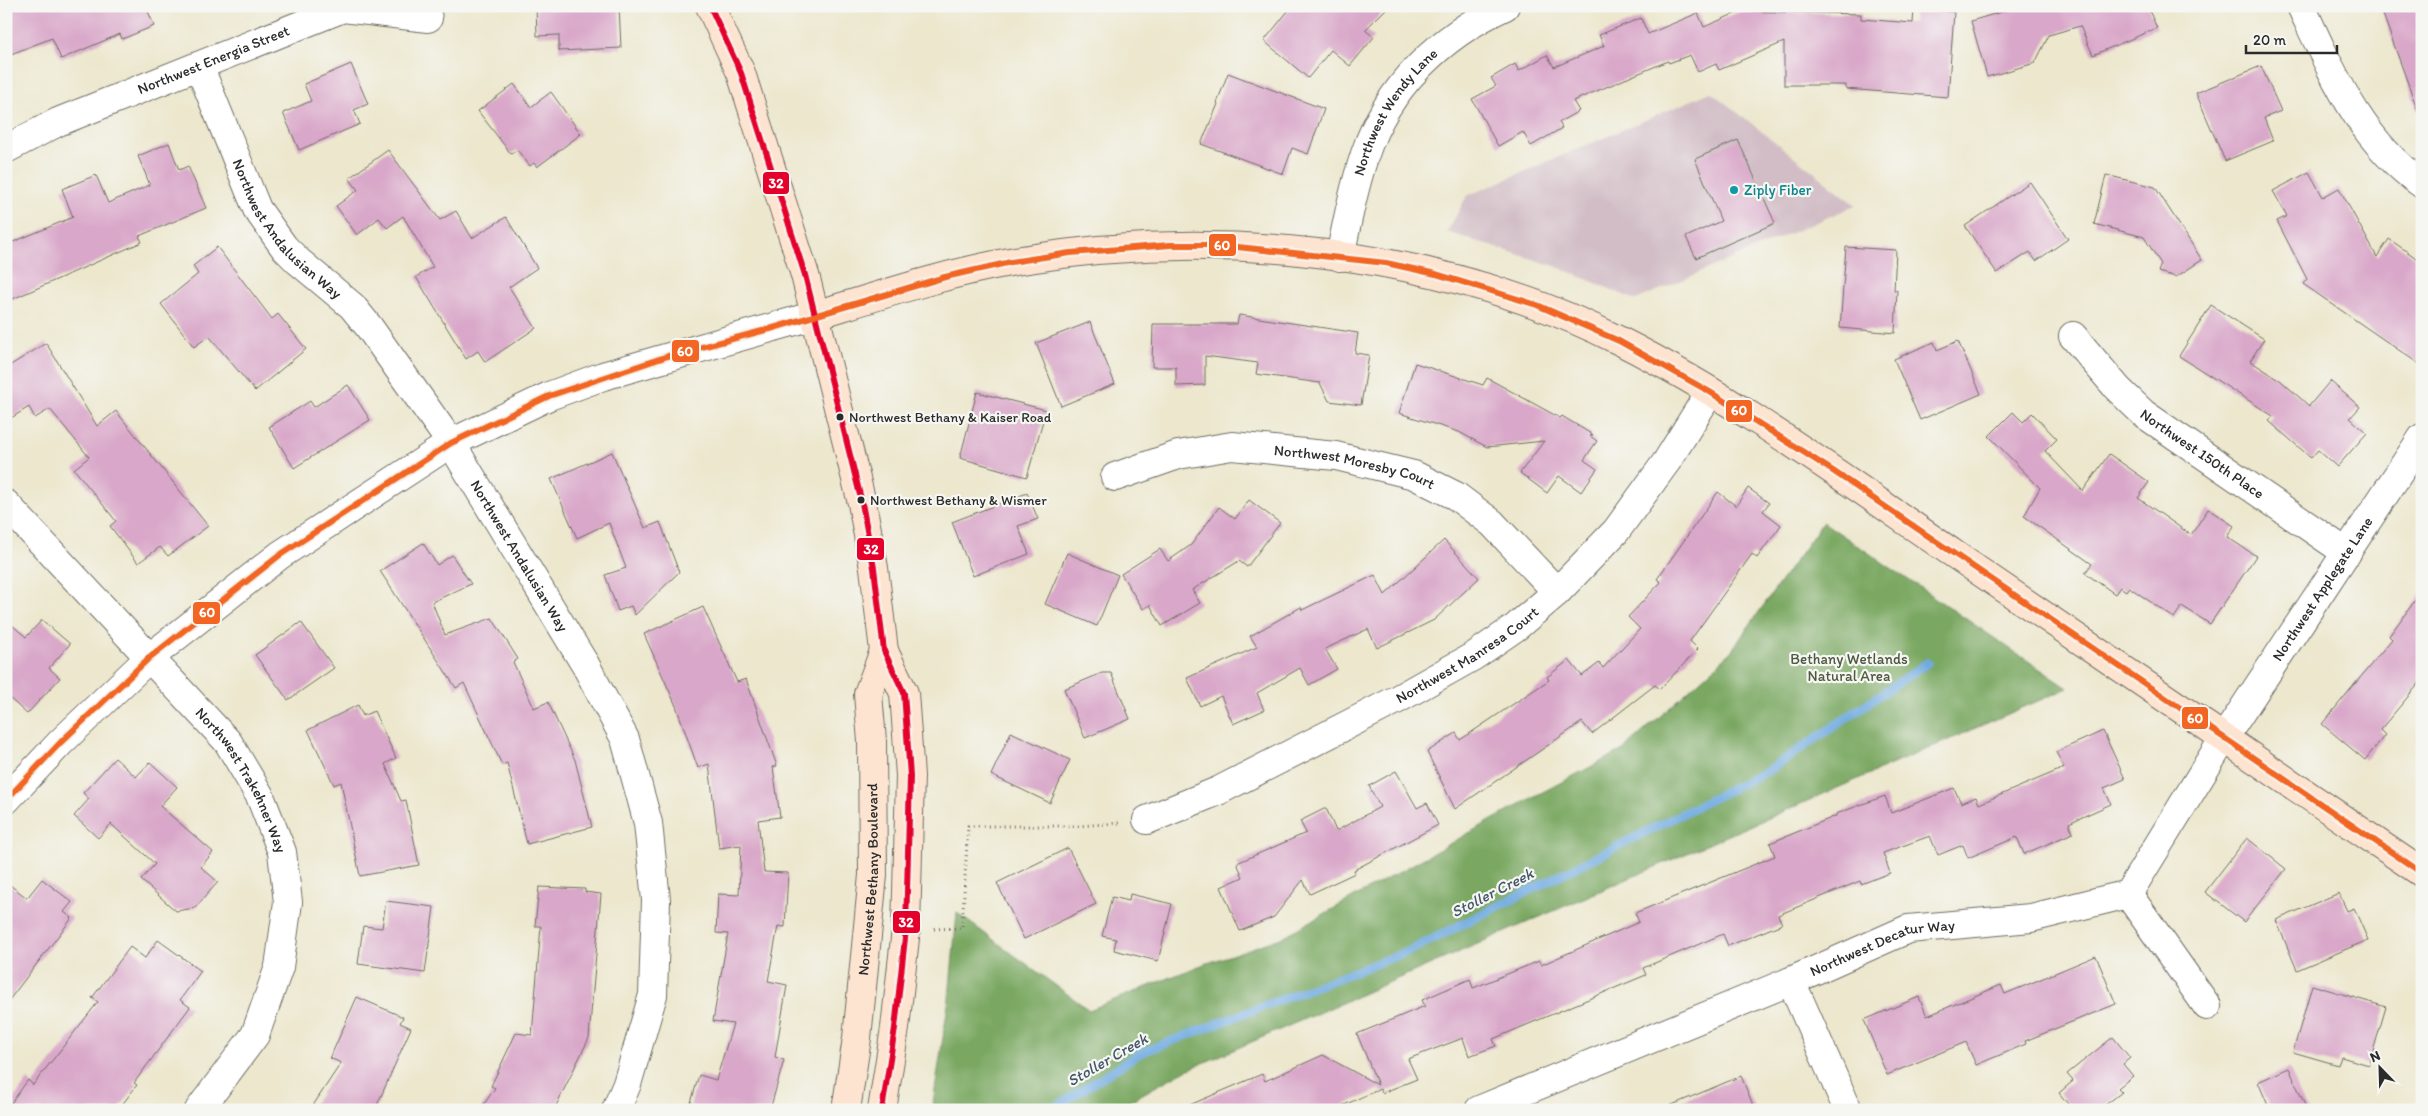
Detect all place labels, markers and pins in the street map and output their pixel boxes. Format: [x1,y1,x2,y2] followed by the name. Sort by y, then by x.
[1744,181,1812,199] place label: Ziply Fiber
[1728,184,1740,196] marker: Ziply Fiber
[849,409,1052,426] place label: Northwest Bethany & Kaiser Road
[835,412,845,422] marker: Northwest Bethany & Kaiser Road
[870,492,1047,509] place label: Northwest Bethany & Wismer
[856,495,866,505] marker: Northwest Bethany & Wismer

